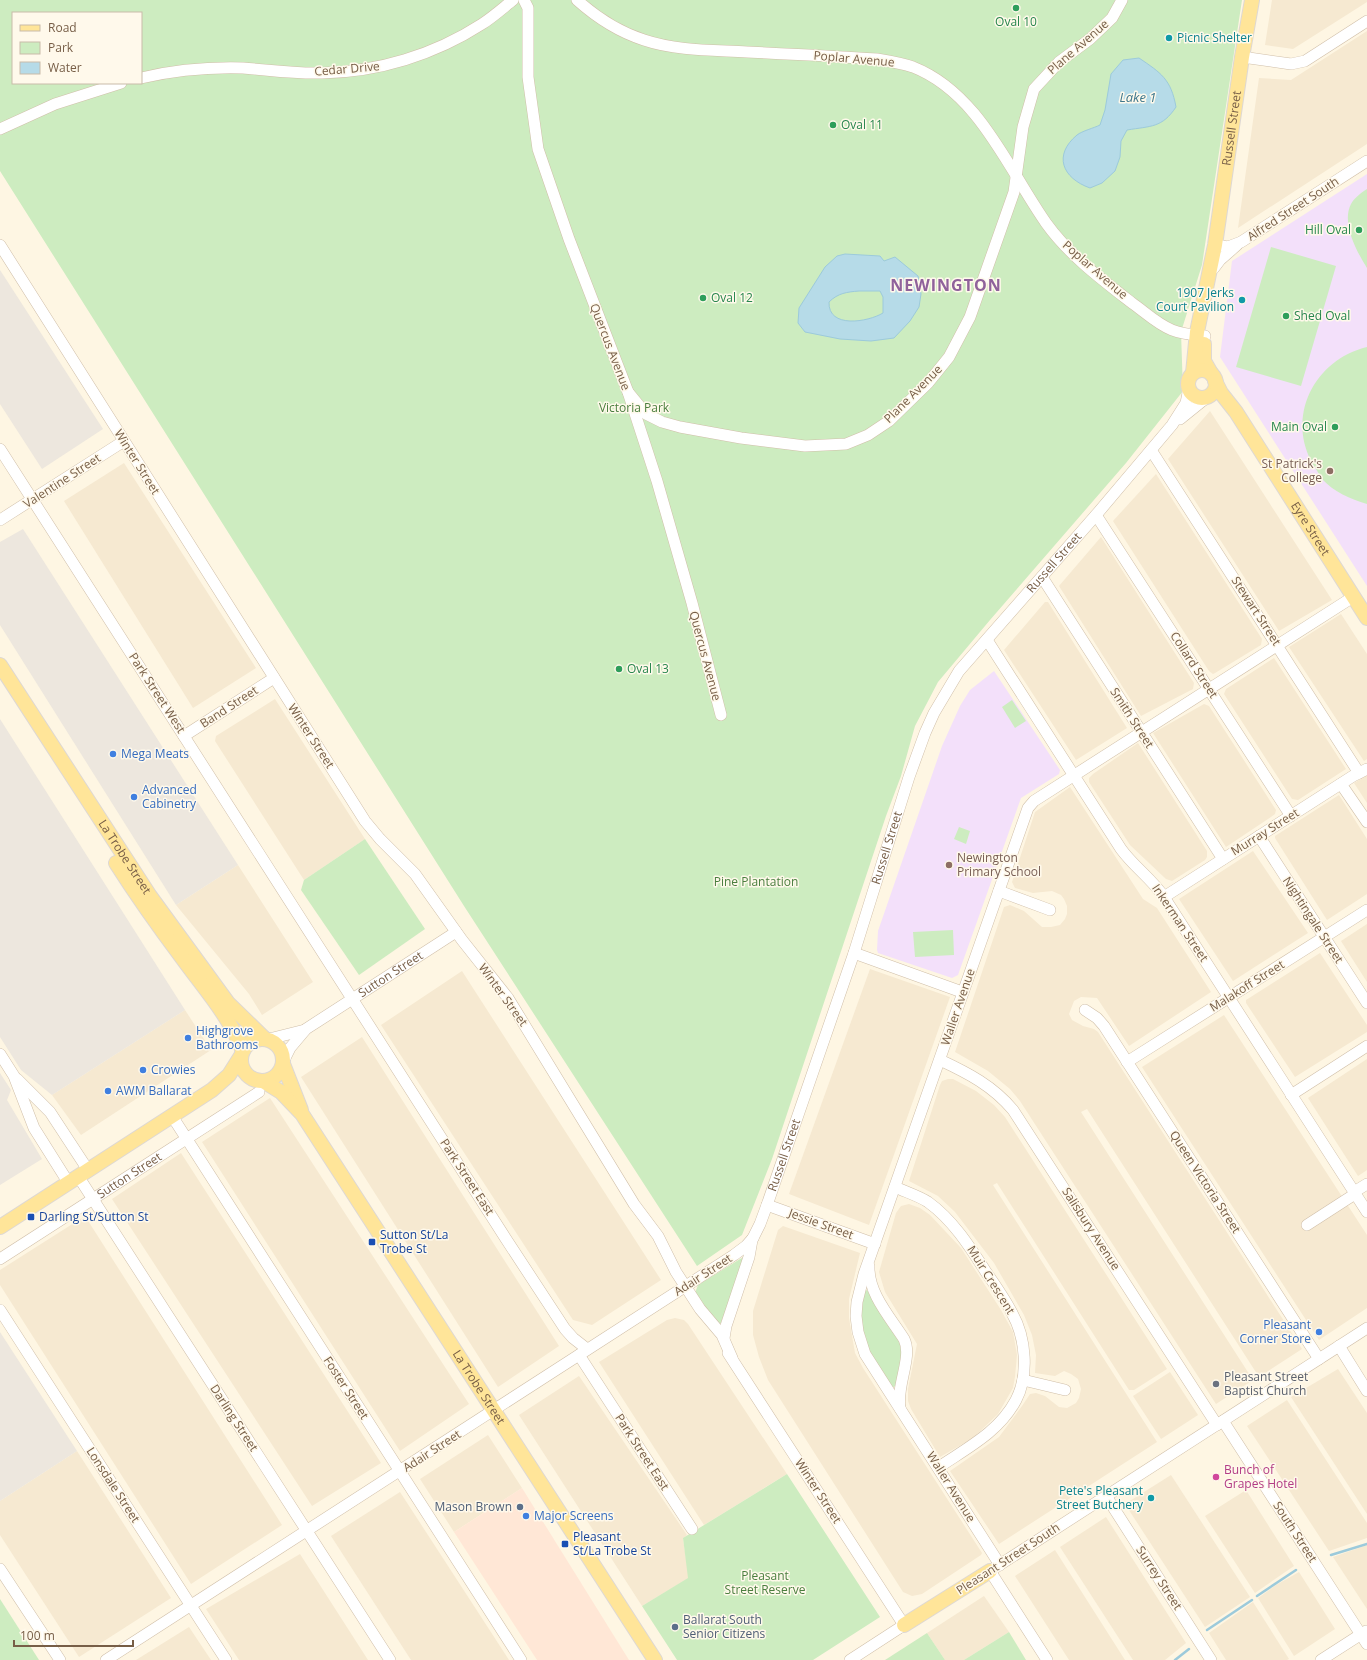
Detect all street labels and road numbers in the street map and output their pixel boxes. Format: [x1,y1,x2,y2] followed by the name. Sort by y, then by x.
[1043,15,1112,78] street label: Plane Avenue
[813,46,896,71] street label: Poplar Avenue
[313,57,381,80] street label: Cedar Drive
[1217,89,1245,167] street label: Russell Street
[1244,173,1342,245] street label: Alfred Street South
[1059,237,1132,303] street label: Poplar Avenue
[586,301,635,393] street label: Quercus Avenue
[880,361,946,426] street label: Plane Avenue
[111,426,164,498] street label: Winter Street
[20,449,104,512] street label: Valentine Street
[1287,498,1334,559] street label: Eyre Street
[1022,528,1085,596] street label: Russell Street
[1228,573,1285,649] street label: Stewart Street
[685,609,726,703] street label: Quercus Avenue
[1166,628,1222,701] street label: Collard Street
[125,649,190,736] street label: Park Street West
[197,682,261,732] street label: Band Street
[1107,684,1158,751] street label: Smith Street
[284,700,339,771] street label: Winter Street
[1227,804,1302,859] street label: Murray Street
[867,809,906,886] street label: Russell Street
[95,816,156,897] street label: La Trobe Street
[1279,873,1348,966] street label: Nightingale Street
[1148,880,1213,965] street label: Inkerman Street
[355,947,426,1001] street label: Sutton Street
[1206,956,1287,1015] street label: Malakoff Street
[475,960,532,1030] street label: Winter Street
[936,966,979,1048] street label: Waller Avenue
[763,1116,804,1194] street label: Russell Street
[1166,1127,1245,1236] street label: Queen Victoria Street
[436,1135,499,1218] street label: Park Street East
[94,1148,165,1202] street label: Sutton Street
[1058,1184,1125,1274] street label: Salisbury Avenue
[785,1204,856,1243] street label: Jessie Street
[963,1242,1019,1317] street label: Muir Crescent
[670,1249,735,1300] street label: Adair Street
[449,1347,510,1428] street label: La Trobe Street
[320,1353,373,1422] street label: Foster Street
[206,1381,262,1455] street label: Darling Street
[611,1410,674,1493] street label: Park Street East
[399,1425,464,1476] street label: Adair Street
[83,1444,144,1526] street label: Lonsdale Street
[923,1448,980,1526] street label: Waller Avenue
[791,1455,846,1526] street label: Winter Street
[1269,1498,1321,1565] street label: South Street
[953,1519,1063,1598] street label: Pleasant Street South
[1132,1542,1186,1613] street label: Surrey Street

